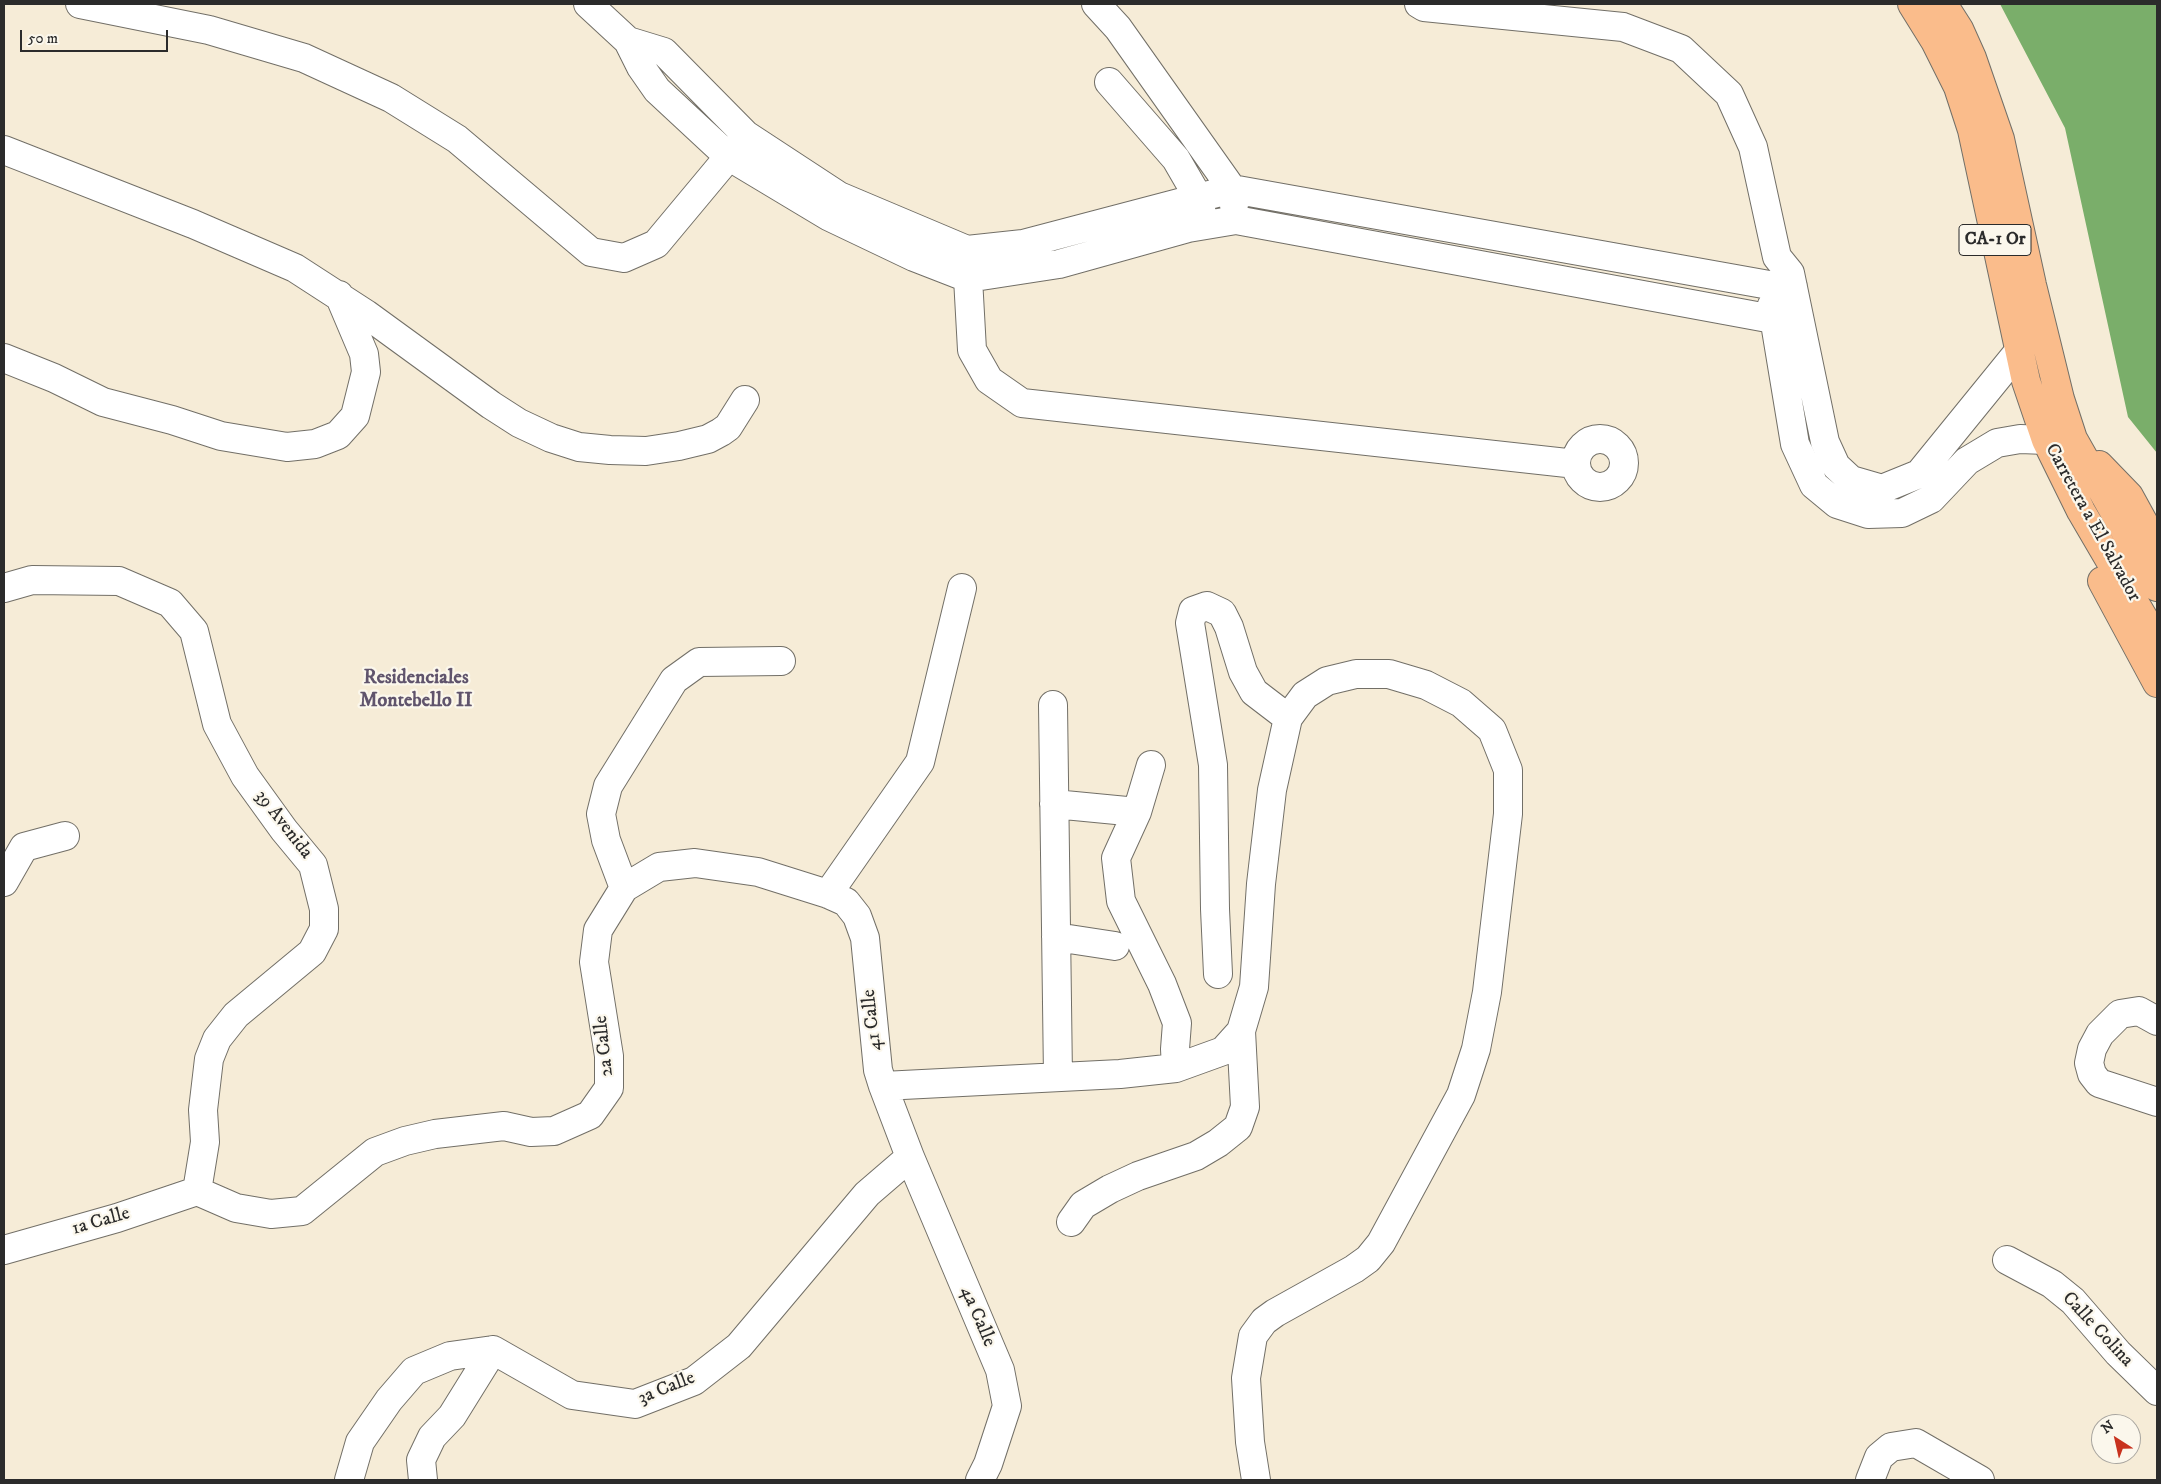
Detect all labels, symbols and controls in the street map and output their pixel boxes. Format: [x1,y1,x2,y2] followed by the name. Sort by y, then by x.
[22,20,170,52] scale bar
[28,29,58,48] text: 50 m
[1959,224,2031,256] road number: CA-1 Or
[2039,440,2145,606] street label: Carretera a El Salvador
[360,667,472,714] district label: Residenciales Montebello II
[249,786,317,864] street label: 39 Avenida
[858,988,888,1052] street label: 41 Calle
[590,1014,620,1078] street label: 2a Calle
[69,1203,133,1241] street label: 1a Calle
[954,1284,1000,1350] street label: 4a Calle
[2056,1288,2138,1372] street label: Calle Colina
[635,1367,699,1411] street label: 3a Calle
[2091,1414,2141,1464] north arrow
[2098,1417,2118,1438] text: N

